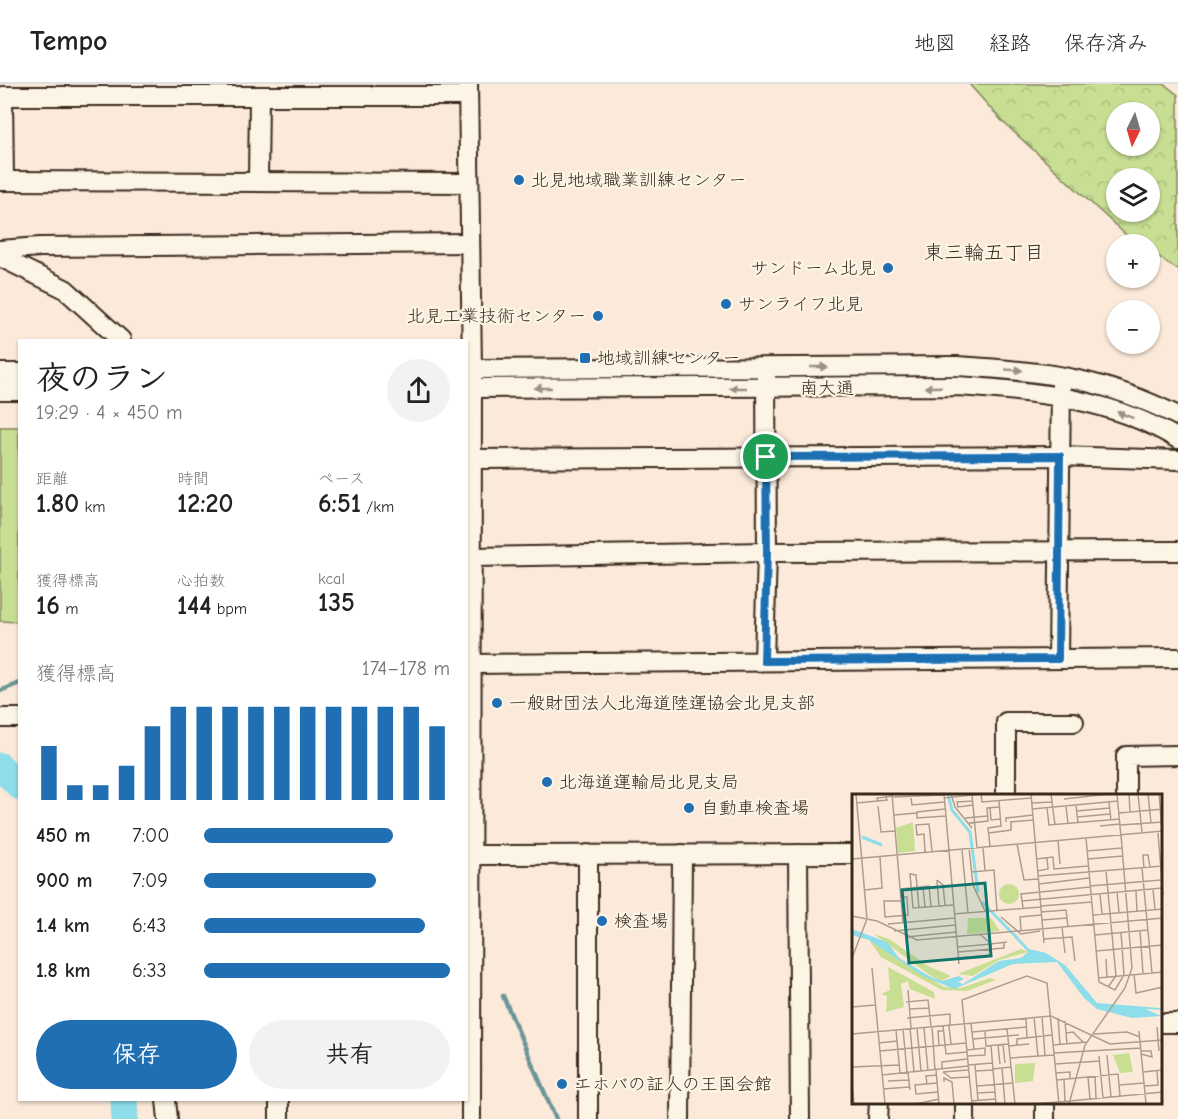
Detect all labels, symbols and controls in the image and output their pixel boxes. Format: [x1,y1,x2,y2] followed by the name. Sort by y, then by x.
[30,25,108,57] text: Tempo
[914,31,956,55] text: 地図
[989,31,1031,55] text: 経路
[1064,31,1148,55] text: 保存済み
[1106,102,1160,156] north arrow
[1106,102,1160,354] map controls
[1106,168,1160,222] button: layers
[531,170,746,191] place label: 北見地域職業訓練センター
[512,173,526,187] marker: 北見地域職業訓練センター
[1106,234,1160,288] button: +
[924,241,1044,264] district label: 東三輪五丁目
[751,258,876,279] place label: サンドーム北見
[881,261,895,275] marker: サンドーム北見
[738,294,863,315] place label: サンライフ北見
[719,297,733,311] marker: サンライフ北見
[1106,300,1160,354] button: −
[407,306,586,327] place label: 北見工業技術センター
[591,309,605,323] marker: 北見工業技術センター
[597,348,740,369] place label: 地域訓練センター
[578,351,592,365] marker: 地域訓練センター
[36,359,168,397] text: 夜のラン
[387,359,450,422] button: share
[809,362,828,372] one-way arrow
[1004,365,1023,374] one-way arrow
[800,378,854,399] street label: 南大通
[924,382,943,391] one-way arrow
[534,383,553,393] one-way arrow
[729,383,748,393] one-way arrow
[36,401,183,424] text: 19:29 · 4 × 450 m
[1116,409,1134,419] one-way arrow
[740,431,791,482] pin
[749,440,782,473] icon: arrive
[36,470,68,488] text: 距離
[177,470,209,488] text: 時間
[318,470,365,488] text: ペース
[36,489,79,519] text: 1.80
[177,489,233,519] text: 12:20
[318,489,361,519] text: 6:51
[79,498,105,516] text: km
[361,498,394,516] text: /km
[318,570,345,588] text: kcal
[36,572,100,590] text: 獲得標高
[177,572,225,590] text: 心拍数
[318,588,355,618] text: 135
[36,591,60,621] text: 16
[177,591,211,621] text: 144
[60,600,78,618] text: m
[211,600,247,618] text: bpm
[362,657,450,680] text: 174–178 m
[36,662,116,685] text: 獲得標高
[509,693,815,714] place label: 一般財団法人北海道陸運協会北見支部
[490,696,504,710] marker: 一般財団法人北海道陸運協会北見支部
[559,772,739,793] place label: 北海道運輸局北見支局
[540,775,554,789] marker: 北海道運輸局北見支局
[852,794,1163,1104] inset map
[701,798,809,819] place label: 自動車検査場
[682,801,696,815] marker: 自動車検査場
[36,824,90,847] text: 450 m
[132,824,169,847] text: 7:00
[36,869,92,892] text: 900 m
[132,869,168,892] text: 7:09
[614,911,668,932] place label: 検査場
[36,914,90,937] text: 1.4 km
[132,914,166,937] text: 6:43
[595,914,609,928] marker: 検査場
[36,959,91,982] text: 1.8 km
[132,959,167,982] text: 6:33
[36,1020,237,1089] button: 保存
[249,1020,450,1089] button: 共有
[574,1074,772,1095] place label: エホバの証人の王国会館
[555,1077,569,1091] marker: エホバの証人の王国会館

